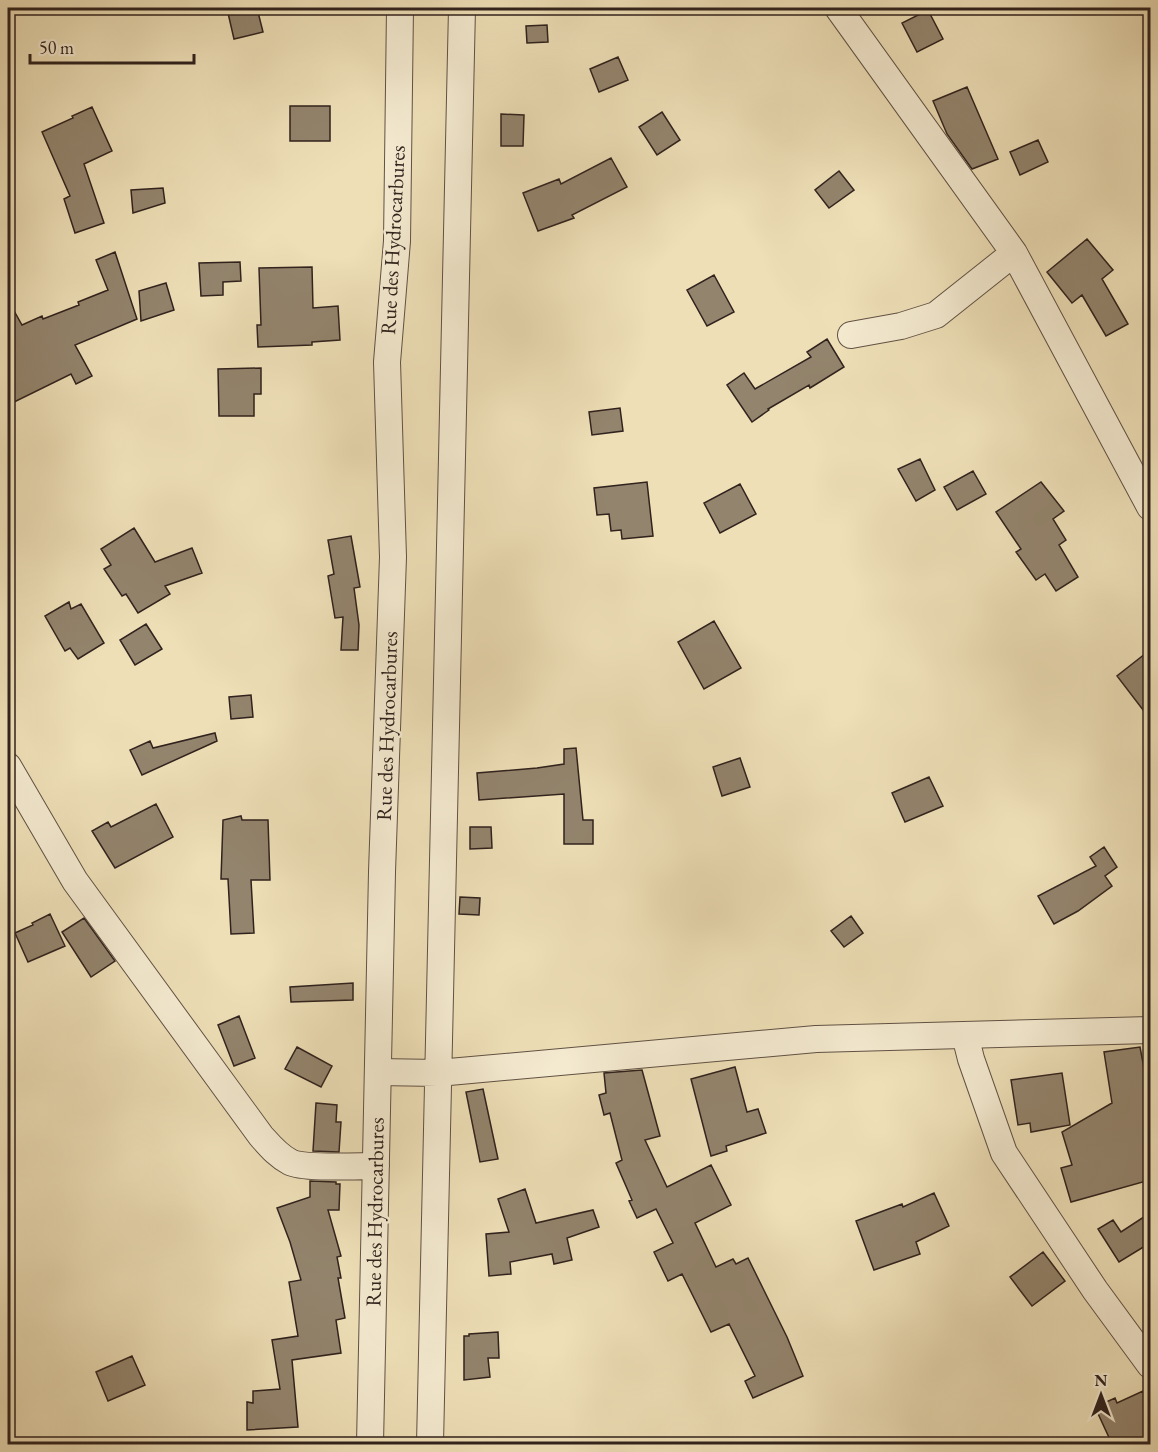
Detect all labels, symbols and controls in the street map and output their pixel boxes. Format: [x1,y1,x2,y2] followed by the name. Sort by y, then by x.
[30,27,194,65] scale bar
[39,36,74,59] text: 50 m
[374,144,411,335] street label: Rue des Hydrocarbures
[370,631,403,821] street label: Rue des Hydrocarbures
[359,1117,390,1307] street label: Rue des Hydrocarbures
[1071,1365,1131,1425] north arrow
[1095,1370,1108,1391] text: N

